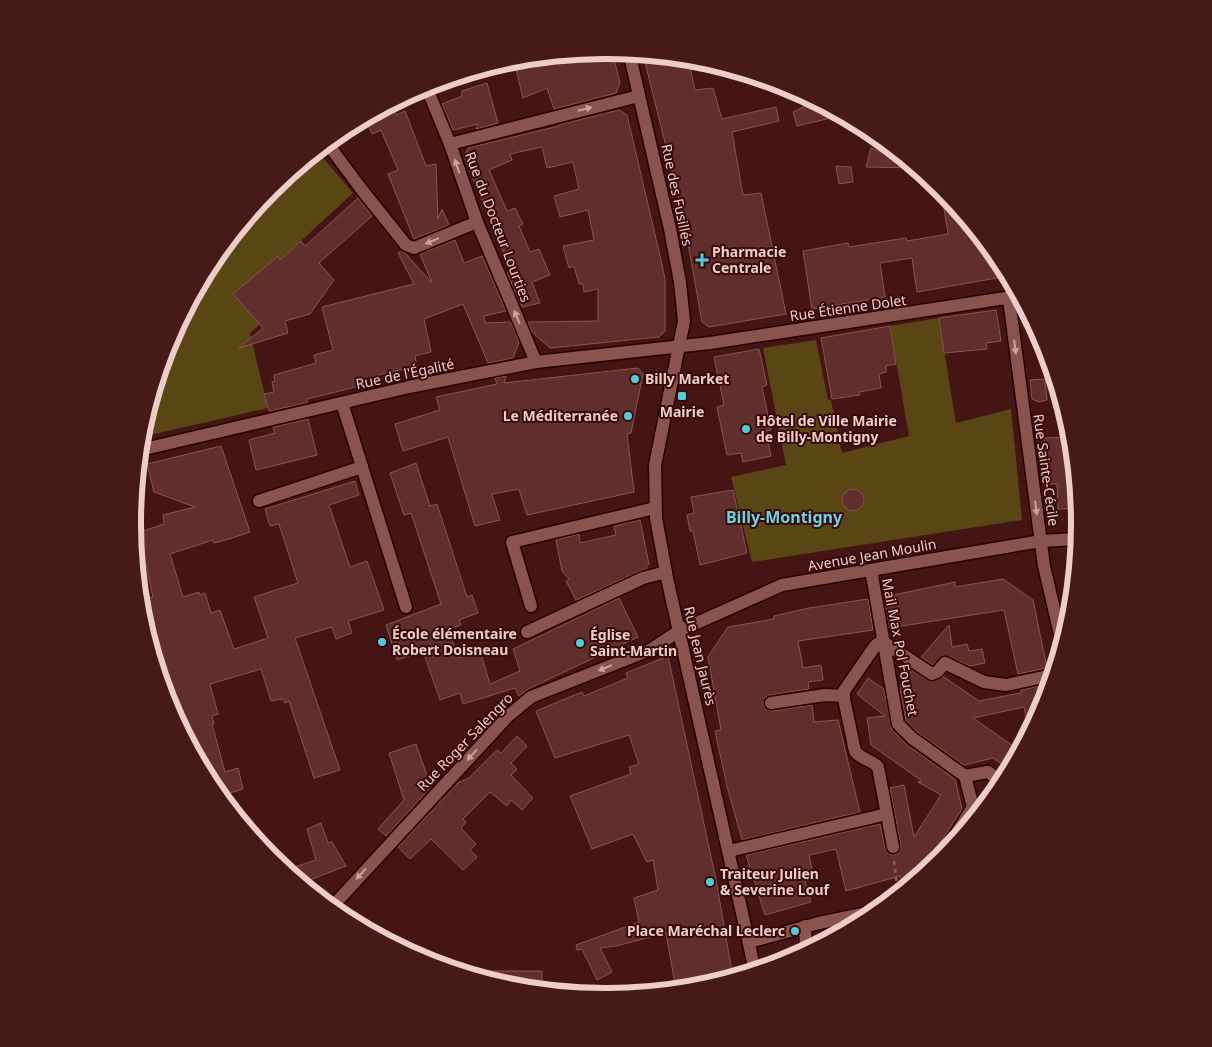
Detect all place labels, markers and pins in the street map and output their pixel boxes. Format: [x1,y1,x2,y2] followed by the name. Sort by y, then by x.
[712,242,786,277] place label: Pharmacie Centrale
[696,254,708,266] marker: Pharmacie Centrale
[645,369,729,388] place label: Billy Market
[629,373,641,385] marker: Billy Market
[676,390,688,402] marker: Mairie
[660,402,704,421] place label: Mairie
[503,406,618,425] place label: Le Méditerranée
[622,410,634,422] marker: Le Méditerranée
[756,411,897,446] place label: Hôtel de Ville Mairie de Billy-Montigny
[740,423,752,435] marker: Hôtel de Ville Mairie de Billy-Montigny
[392,624,517,659] place label: École élémentaire Robert Doisneau
[590,625,677,660] place label: Église Saint-Martin
[376,636,388,648] marker: École élémentaire Robert Doisneau
[574,637,586,649] marker: Église Saint-Martin
[720,864,831,899] place label: Traiteur Julien & Severine Louf
[704,876,716,888] marker: Traiteur Julien & Severine Louf
[627,921,785,940] place label: Place Maréchal Leclerc
[789,925,801,937] marker: Place Maréchal Leclerc

